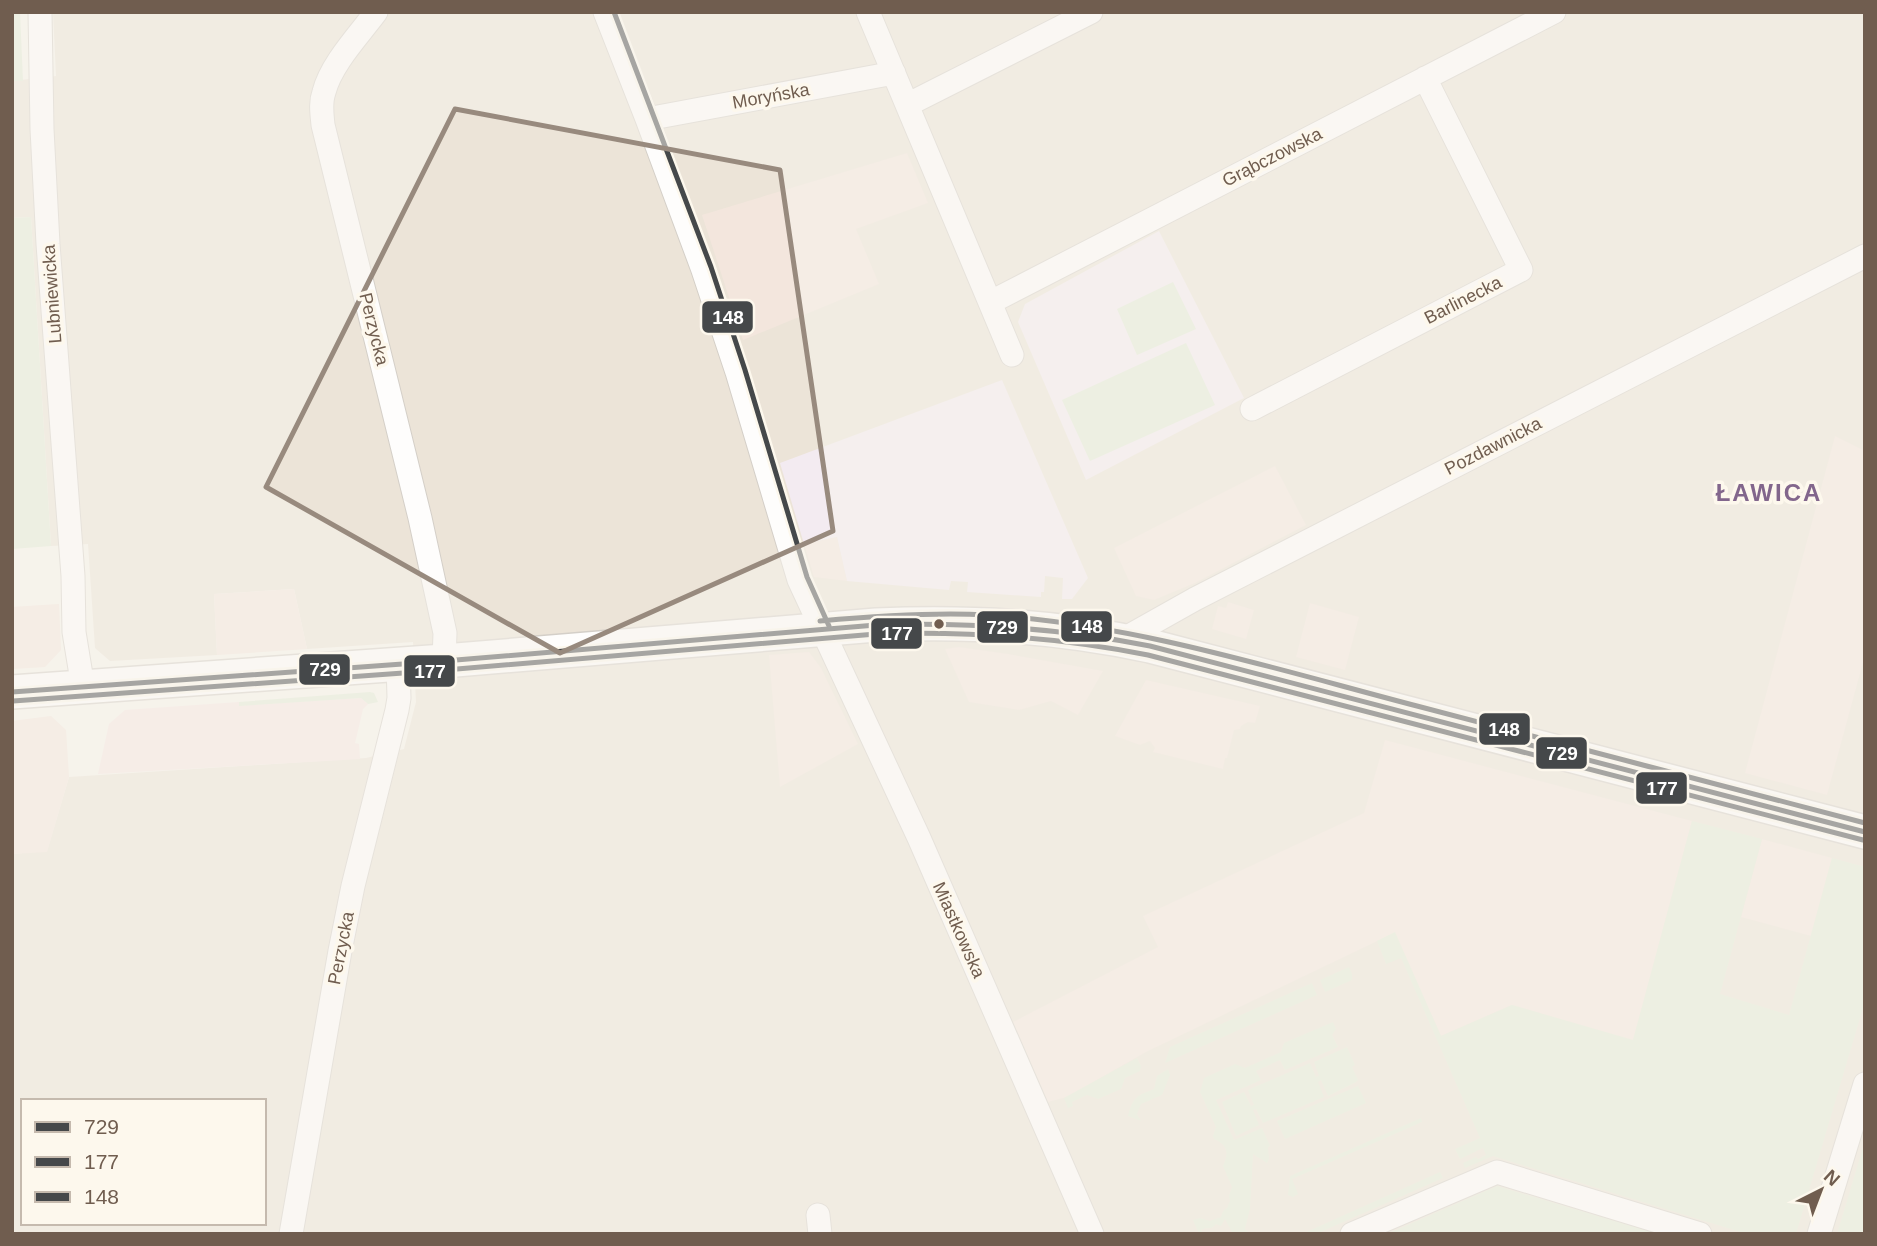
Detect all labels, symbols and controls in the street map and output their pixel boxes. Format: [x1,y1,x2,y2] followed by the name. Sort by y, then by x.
[731,79,812,113] street label: Moryńska
[1219,123,1326,191] street label: Grąbczowska
[39,243,65,344] street label: Lubniewicka
[1421,272,1506,328] street label: Barlinecka
[355,291,393,368] street label: Perzycka
[701,300,754,334] line badge: 148
[712,307,744,328] text: 148
[1441,413,1546,479] street label: Pozdawnicka
[1716,479,1822,506] district label: ŁAWICA
[976,610,1029,644] line badge: 729
[1060,610,1113,643] line badge: 148
[1071,616,1103,637] text: 148
[870,617,923,650] line badge: 177
[932,617,946,631] unlabelled marker
[986,617,1018,638] text: 729
[881,623,913,644] text: 177
[298,653,351,686] line badge: 729
[403,654,456,688] line badge: 177
[309,659,341,680] text: 729
[414,661,446,682] text: 177
[1478,712,1531,746] line badge: 148
[1488,719,1520,740] text: 148
[1535,736,1588,770] line badge: 729
[1546,743,1578,764] text: 729
[1635,771,1688,805] line badge: 177
[1646,778,1678,799] text: 177
[929,879,989,982] street label: Miastkowska
[324,909,358,986] street label: Perzycka
[21,1099,266,1225] legend
[84,1115,119,1138] text: 729
[84,1150,119,1173] text: 177
[1786,1155,1856,1225] north arrow
[1820,1165,1844,1190] text: N
[84,1185,119,1208] text: 148

